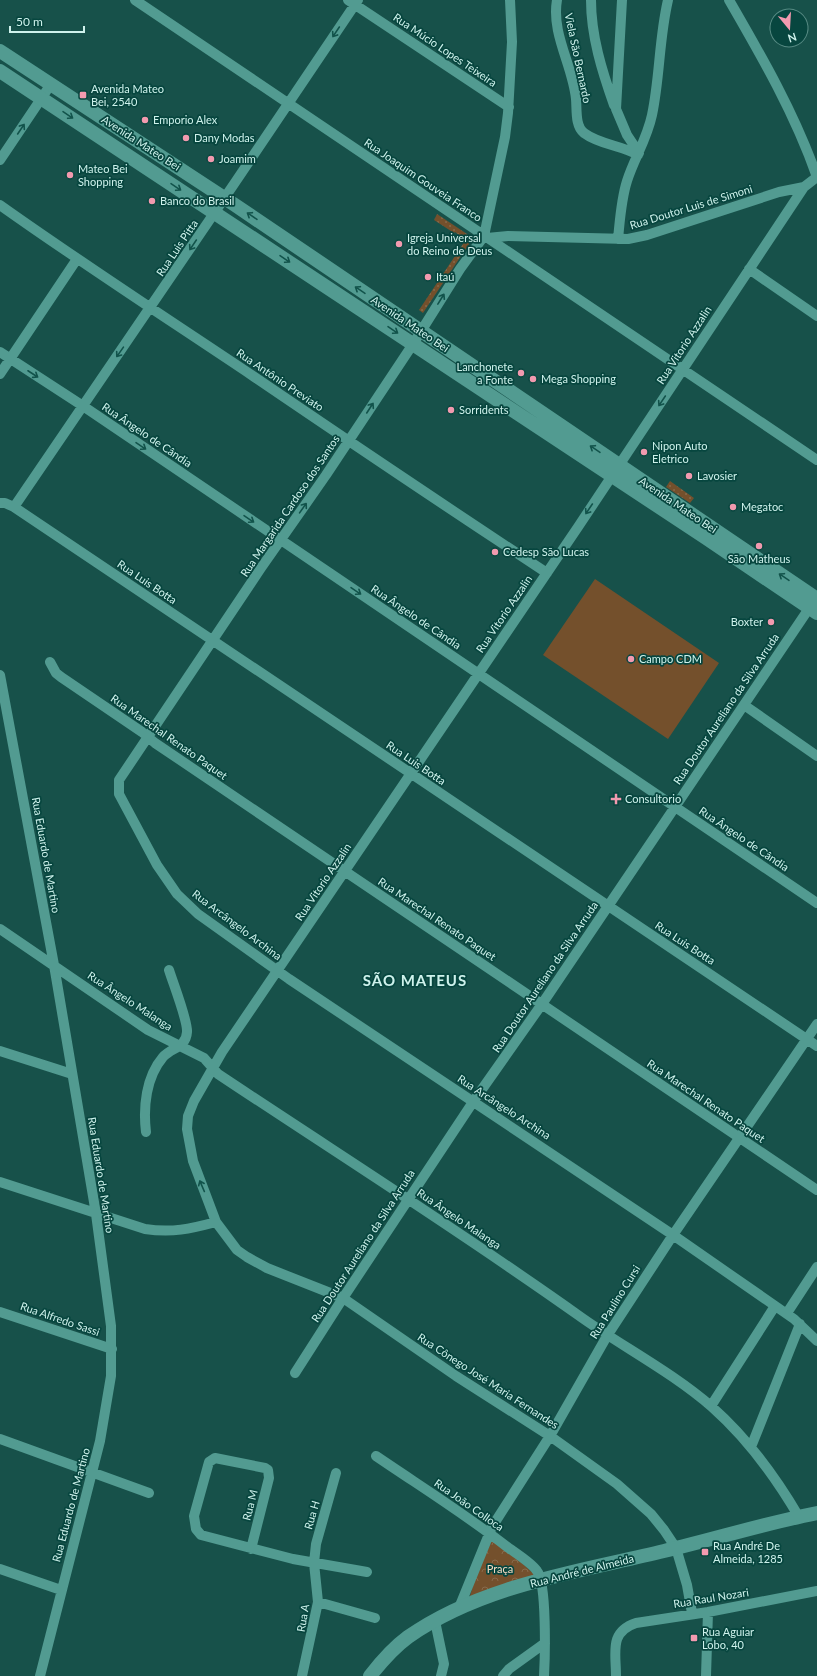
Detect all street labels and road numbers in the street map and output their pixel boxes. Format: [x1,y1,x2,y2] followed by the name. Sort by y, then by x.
[391,10,499,89] street label: Rua Múcio Lopes Teixeira
[563,12,594,104] street label: Viela São Bernardo
[99,112,183,173] street label: Avenida Mateo Bei
[362,135,485,224] street label: Rua Joaquim Gouveia Franco
[628,182,754,231] street label: Rua Doutor Luis de Simoni
[153,217,200,278] street label: Rua Luis Pitta
[369,293,452,355] street label: Avenida Mateo Bei
[653,303,714,386] street label: Rua Vitorio Azzalin
[234,346,326,413] street label: Rua Antônio Previato
[100,400,195,469] street label: Rua Ângelo de Cândia
[237,432,342,579] street label: Rua Margarida Cardoso dos Santos
[637,474,720,536] street label: Avenida Mateo Bei
[115,557,179,606] street label: Rua Luis Botta
[473,573,534,655] street label: Rua Vitorio Azzalin
[369,582,464,651] street label: Rua Ângelo de Cândia
[670,631,781,787] street label: Rua Doutor Aureliano da Silva Arruda
[109,691,230,782] street label: Rua Marechal Renato Paquet
[384,738,448,787] street label: Rua Luis Botta
[30,796,63,914] street label: Rua Eduardo de Martino
[697,804,792,873] street label: Rua Ângelo de Cândia
[292,841,353,923] street label: Rua Vitorio Azzalin
[376,874,499,963] street label: Rua Marechal Renato Paquet
[190,887,284,962] street label: Rua Arcângelo Archina
[489,899,600,1055] street label: Rua Doutor Aureliano da Silva Arruda
[653,918,718,967] street label: Rua Luis Botta
[86,968,175,1033] street label: Rua Ângelo Malanga
[645,1056,768,1145] street label: Rua Marechal Renato Paquet
[455,1072,553,1142] street label: Rua Arcângelo Archina
[86,1116,117,1234] street label: Rua Eduardo de Martino
[308,1167,417,1324] street label: Rua Doutor Aureliano da Silva Arruda
[415,1186,504,1251] street label: Rua Ângelo Malanga
[587,1262,643,1341] street label: Rua Paulino Cursi
[19,1299,102,1338] street label: Rua Alfredo Sassi
[415,1330,561,1431] street label: Rua Cônego José Maria Fernandes
[49,1446,92,1563] street label: Rua Eduardo de Martino
[432,1476,506,1533] street label: Rua João Colloca
[239,1488,260,1522] street label: Rua M
[301,1499,322,1531] street label: Rua H
[529,1551,635,1590] street label: Rua André de Almeida
[672,1585,750,1610] street label: Rua Raul Nozari
[294,1602,311,1633] street label: Rua A

